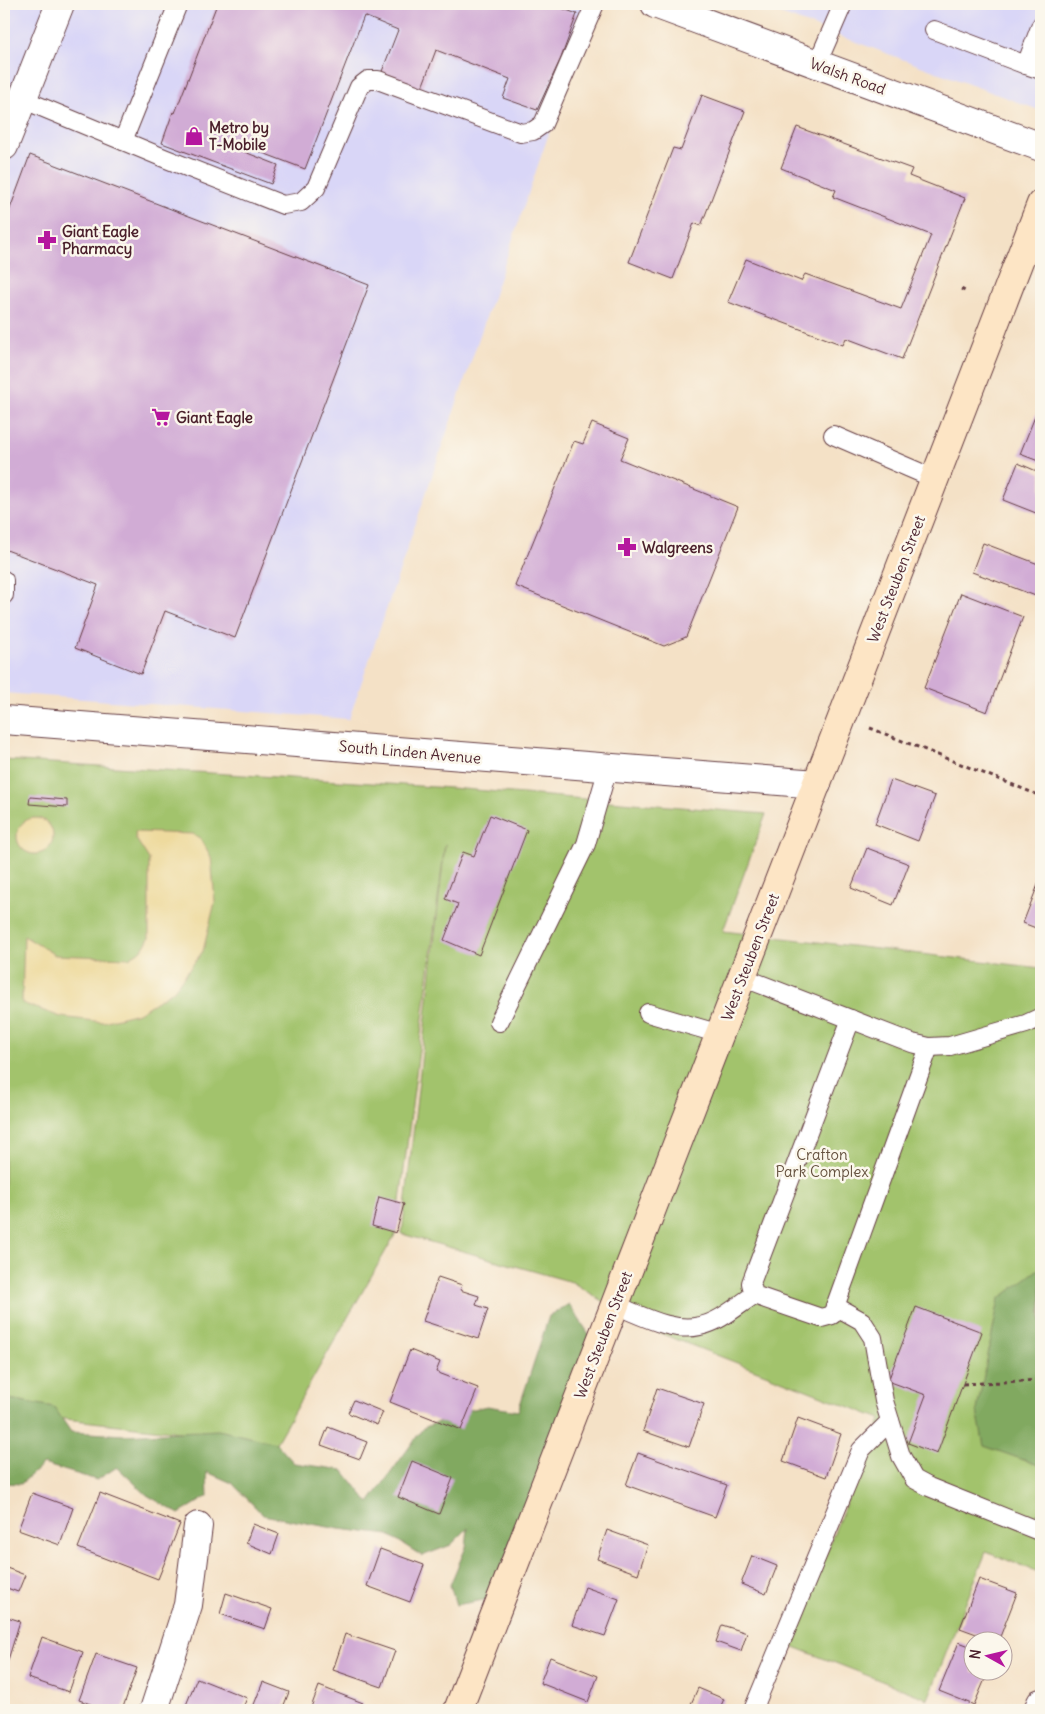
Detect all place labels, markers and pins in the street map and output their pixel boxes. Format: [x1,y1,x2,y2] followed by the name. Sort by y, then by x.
[209,118,269,154] place label: Metro by T-Mobile
[183,125,205,147] shop icon: Metro by T-Mobile
[62,222,139,259] place label: Giant Eagle Pharmacy
[36,229,58,251] pharmacy icon: Giant Eagle Pharmacy
[150,406,172,428] supermarket icon: Giant Eagle
[176,408,253,428] place label: Giant Eagle
[616,536,638,558] pharmacy icon: Walgreens
[642,538,713,558] place label: Walgreens

